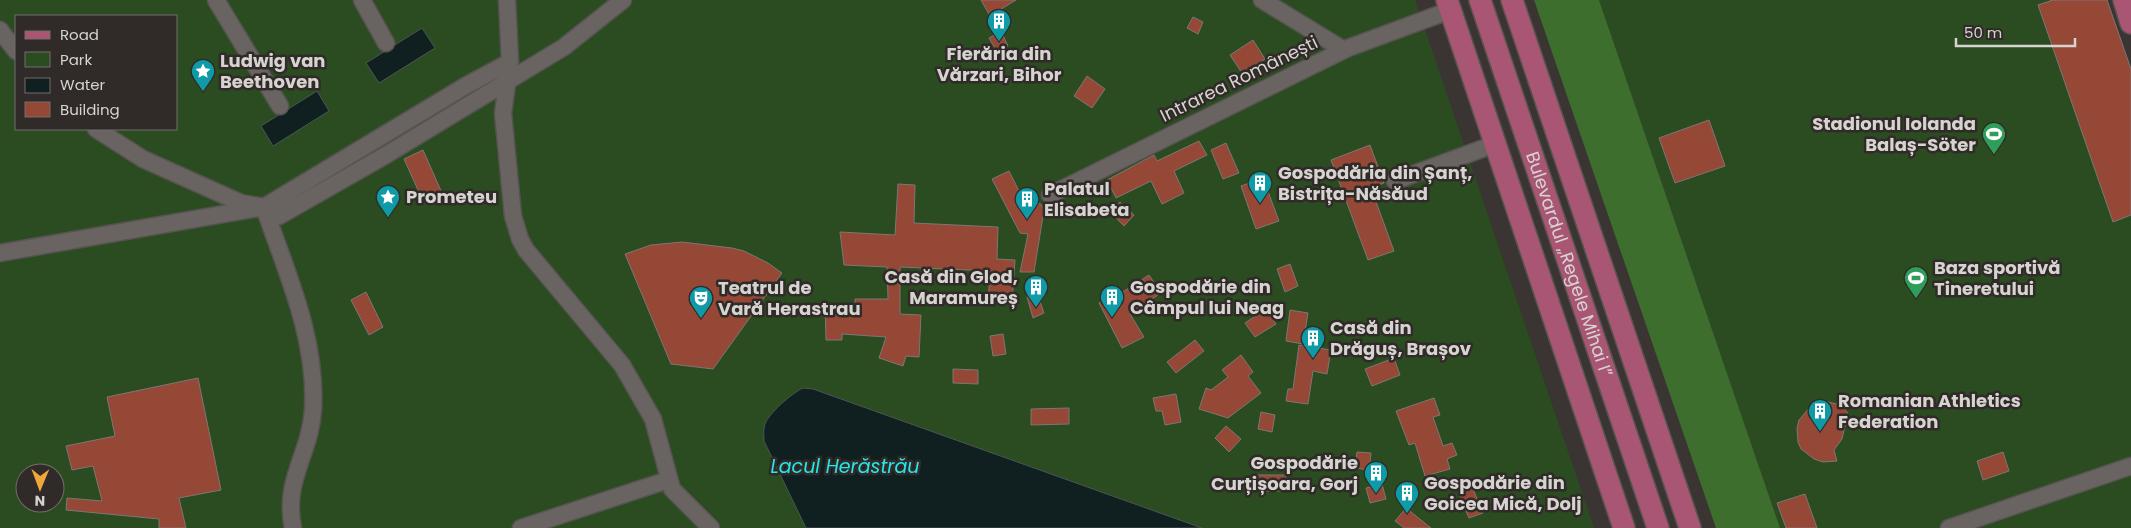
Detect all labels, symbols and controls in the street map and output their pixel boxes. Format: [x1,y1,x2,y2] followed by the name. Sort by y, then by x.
[986,8,1012,42] building icon: Fierăria din Vărzari, Bihor
[15,15,178,130] legend
[1956,15,2075,47] scale bar
[1964,22,2002,43] text: 50 m
[60,24,99,45] text: Road
[1156,30,1322,128] street label: Intrarea Românești
[937,41,1062,87] place label: Fierăria din Vărzari, Bihor
[220,48,326,94] place label: Ludwig van Beethoven
[60,49,92,70] text: Park
[190,58,216,92] place icon: Ludwig van Beethoven
[60,74,106,95] text: Water
[60,99,120,120] text: Building
[1812,111,1976,157] place label: Stadionul Iolanda Balaș-Söter
[1981,121,2007,155] sports icon: Stadionul Iolanda Balaș-Söter
[1520,148,1619,380] street label: Bulevardul „Regele Mihai I”
[1278,160,1472,206] place label: Gospodăria din Șanț, Bistrița-Năsăud
[1247,170,1273,204] building icon: Gospodăria din Șanț, Bistrița-Năsăud
[1044,176,1129,222] place label: Palatul Elisabeta
[375,184,401,218] place icon: Prometeu
[406,184,497,209] place label: Prometeu
[1014,186,1040,220] building icon: Palatul Elisabeta
[1934,255,2061,301] place label: Baza sportivă Tineretului
[885,264,1018,310] place label: Casă din Glod, Maramureș
[1903,265,1929,299] sports icon: Baza sportivă Tineretului
[1023,274,1049,308] building icon: Casă din Glod, Maramureș
[1130,274,1284,320] place label: Gospodărie din Câmpul lui Neag
[718,275,861,321] place label: Teatrul de Vară Herastrau
[1099,284,1125,318] building icon: Gospodărie din Câmpul lui Neag
[688,285,714,319] theatre icon: Teatrul de Vară Herastrau
[1330,315,1472,361] place label: Casă din Drăguș, Brașov
[1300,325,1326,359] building icon: Casă din Drăguș, Brașov
[1838,388,2021,434] place label: Romanian Athletics Federation
[1807,398,1833,432] building icon: Romanian Athletics Federation
[1211,450,1358,496] place label: Gospodărie Curțișoara, Gorj
[771,453,919,480] water label: Lacul Herăstrău
[1363,460,1389,494] building icon: Gospodărie Curțișoara, Gorj
[15,463,65,513] north arrow
[1424,470,1582,516] place label: Gospodărie din Goicea Mică, Dolj
[1394,480,1420,514] building icon: Gospodărie din Goicea Mică, Dolj
[34,491,45,511] text: N

